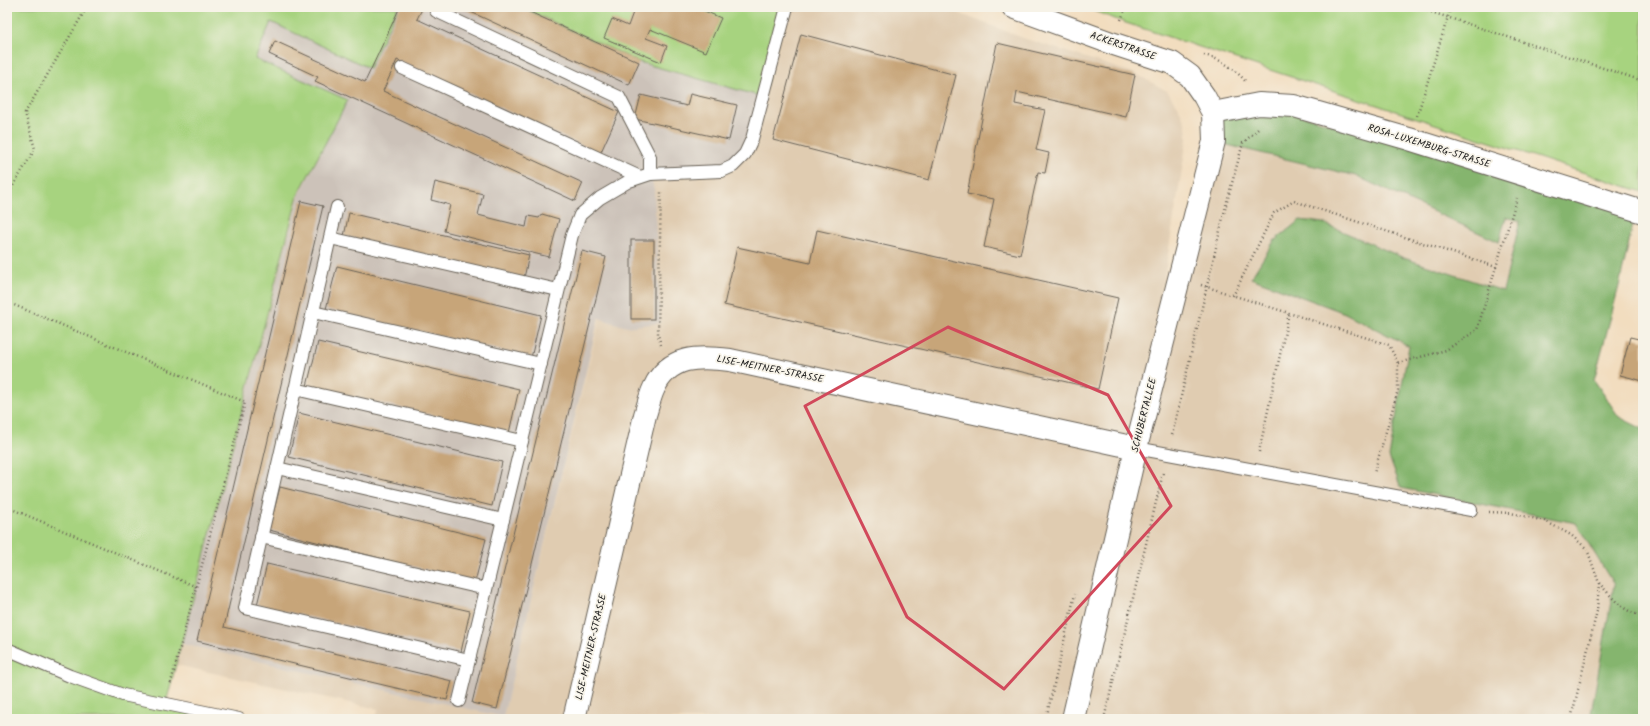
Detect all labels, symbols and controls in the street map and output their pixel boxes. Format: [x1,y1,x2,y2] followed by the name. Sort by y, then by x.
[1088,27,1159,65] street label: ACKERSTRASSE
[1366,120,1493,173] street label: ROSA-LUXEMBURG-STRASSE
[715,351,826,387] street label: LISE-MEITNER-STRASSE
[1127,375,1161,454] street label: SCHUBERTALLEE
[571,591,611,702] street label: LISE-MEITNER-STRASSE

